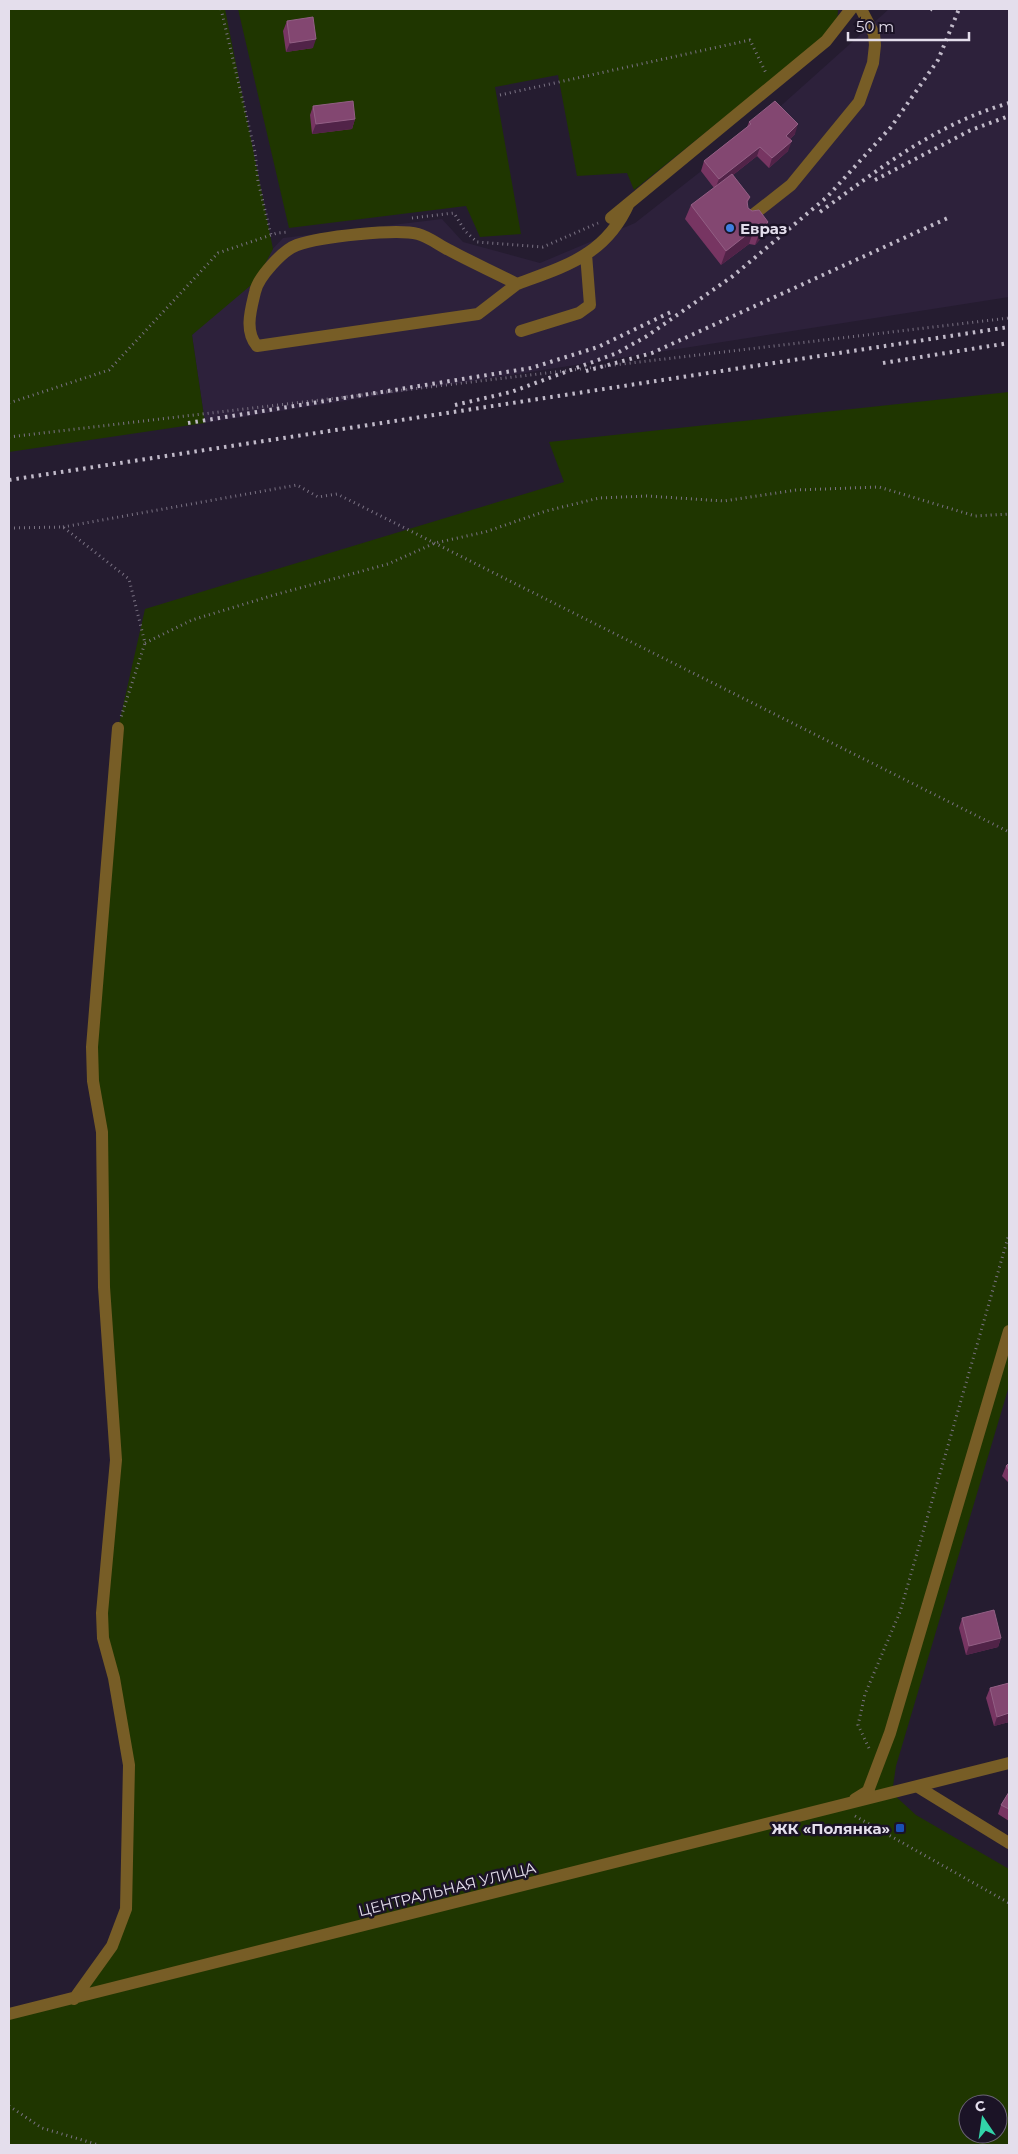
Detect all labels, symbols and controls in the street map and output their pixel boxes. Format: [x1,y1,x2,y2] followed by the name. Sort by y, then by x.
[848,10,969,42] scale bar
[856,17,894,36] text: 50 m
[740,219,787,238] place label: Евраз
[724,222,736,234] marker: Евраз
[772,1819,890,1838] place label: ЖК «Полянка»
[894,1822,906,1834] marker: ЖК «Полянка»
[356,1858,538,1920] street label: ЦЕНТРАЛЬНАЯ УЛИЦА
[958,2094,1008,2144] north arrow
[973,2096,987,2116] text: С

